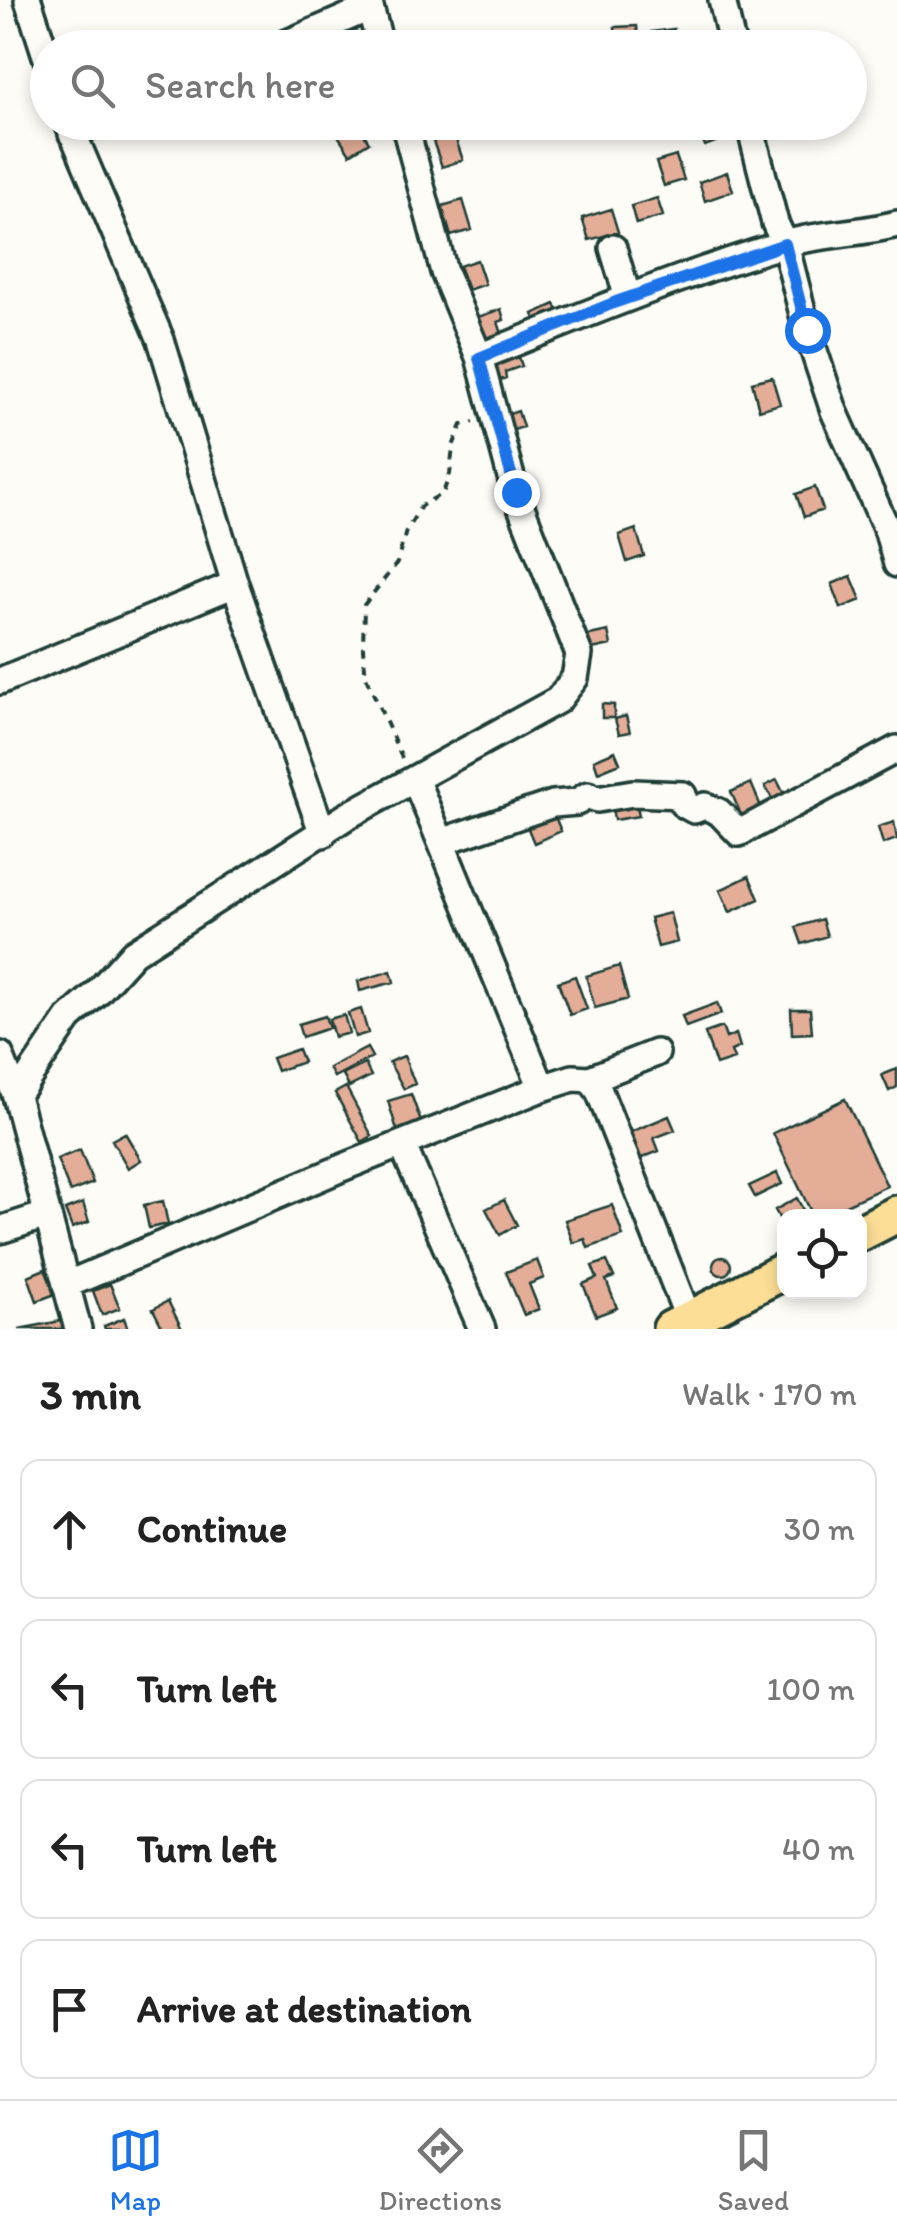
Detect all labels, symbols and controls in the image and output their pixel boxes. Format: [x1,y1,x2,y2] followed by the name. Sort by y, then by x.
[30,30,867,140] search box
[65,58,120,113] icon: search
[145,62,336,108] text: Search here
[785,308,831,354] route start
[494,470,540,516] route end
[777,1209,867,1299] map controls
[777,1209,867,1299] button: locate
[40,1369,141,1420] text: 3 min
[682,1375,857,1413] text: Walk · 170 m
[42,1502,97,1557] icon: ahead
[137,1506,287,1552] text: Continue
[784,1510,855,1548] text: 30 m
[42,1662,97,1717] icon: left
[137,1666,277,1712] text: Turn left
[767,1670,855,1708] text: 100 m
[42,1822,97,1877] icon: left
[137,1826,277,1872] text: Turn left
[782,1830,855,1868] text: 40 m
[42,1982,97,2037] icon: arrive
[137,1986,472,2032] text: Arrive at destination
[108,2123,163,2217] tab: Map
[379,2123,502,2217] tab: Directions
[718,2123,789,2217] tab: Saved

